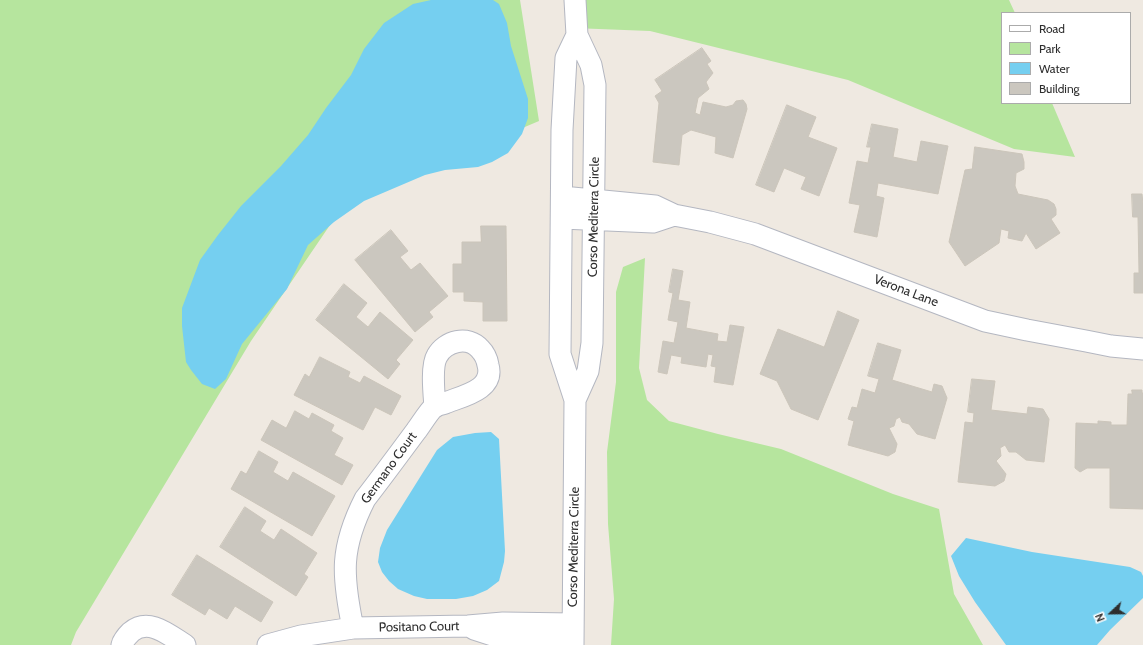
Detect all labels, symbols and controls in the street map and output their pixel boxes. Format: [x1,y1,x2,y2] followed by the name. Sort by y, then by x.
[1001,12,1131,104] legend
[1039,21,1065,36] text: Road
[1039,41,1061,56] text: Park
[1039,61,1069,76] text: Water
[1039,81,1080,96] text: Building
[585,157,603,277] street label: Corso Mediterra Circle
[871,272,941,310] street label: Verona Lane
[358,429,420,507] street label: Germano Court
[565,487,583,607] street label: Corso Mediterra Circle
[1091,593,1131,633] north arrow
[1092,611,1108,624] text: N
[378,618,460,636] street label: Positano Court

